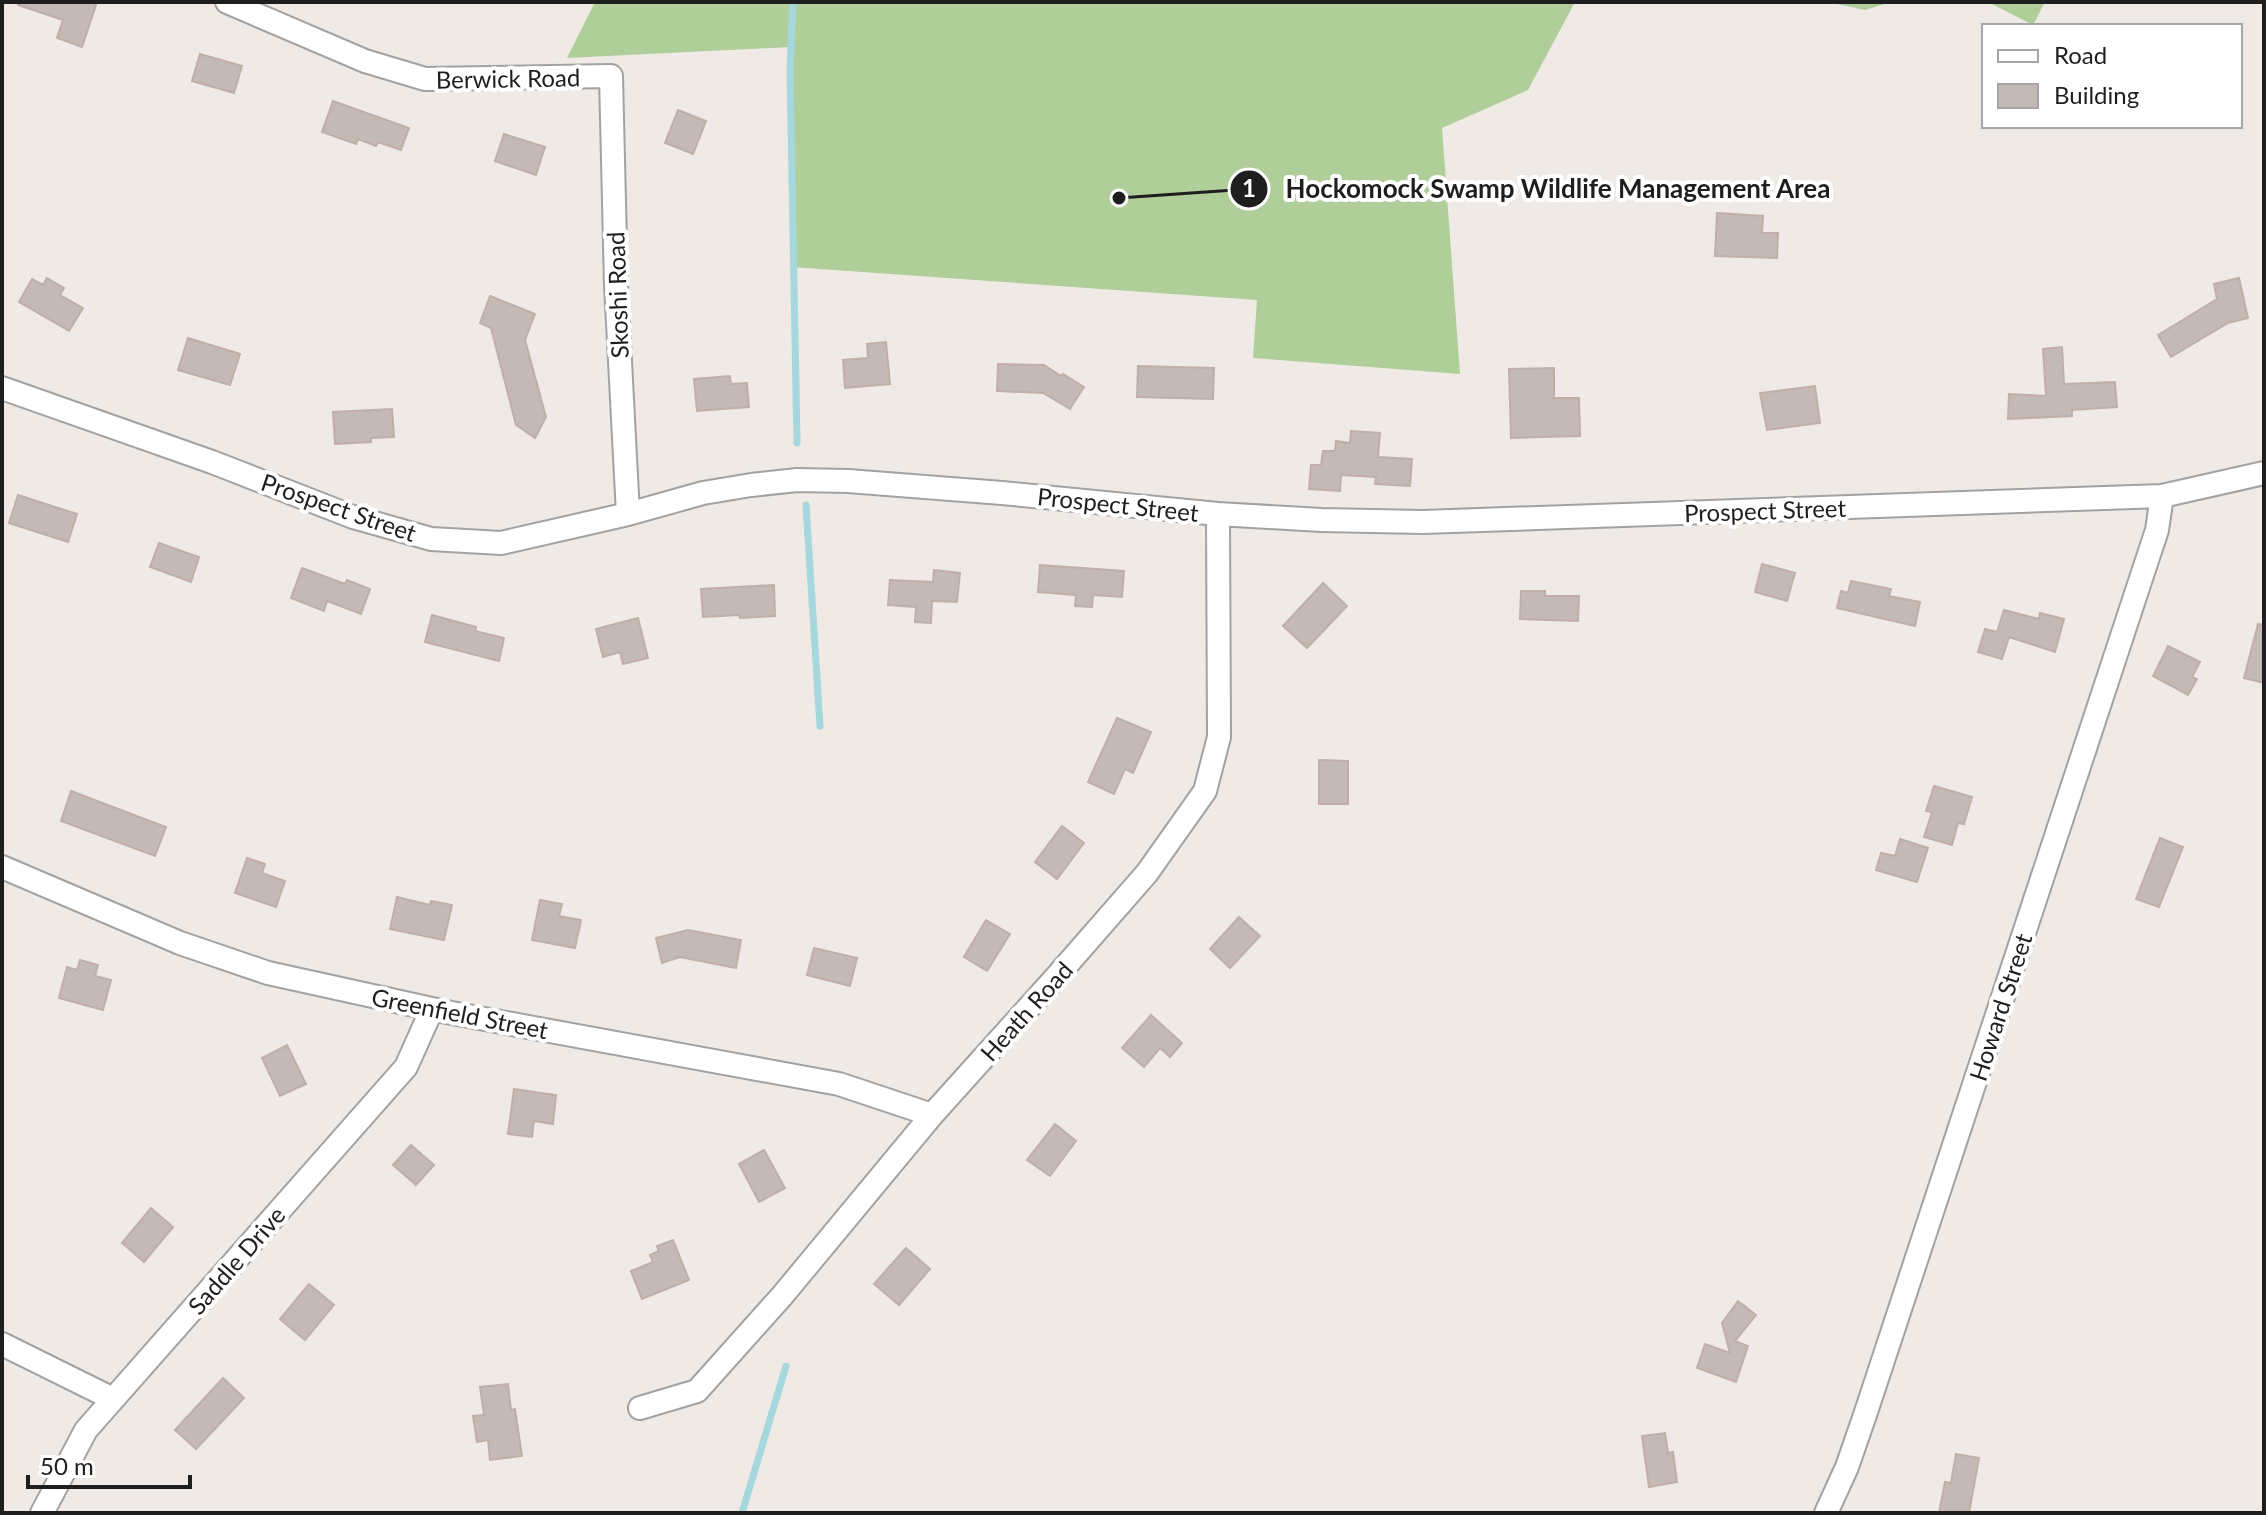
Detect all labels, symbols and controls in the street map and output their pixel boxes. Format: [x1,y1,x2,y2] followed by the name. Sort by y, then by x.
[1982,24,2242,128] legend
[2054,40,2107,69] text: Road
[436,62,580,94] street label: Berwick Road
[2054,80,2139,109] text: Building
[1229,164,1847,214] callout: Hockomock Swamp Wildlife Management Area
[1286,172,1830,204] text: Hockomock Swamp Wildlife Management Area
[1242,173,1256,202] text: 1
[600,231,634,359] street label: Skoshi Road
[258,467,421,547] street label: Prospect Street
[1036,481,1200,527] street label: Prospect Street
[1684,493,1847,527] street label: Prospect Street
[1963,929,2038,1084] street label: Howard Street
[974,955,1078,1067] street label: Heath Road
[369,982,551,1044] street label: Greenfield Street
[181,1200,291,1320] street label: Saddle Drive
[28,1439,190,1489] scale bar
[40,1451,94,1480] text: 50 m

